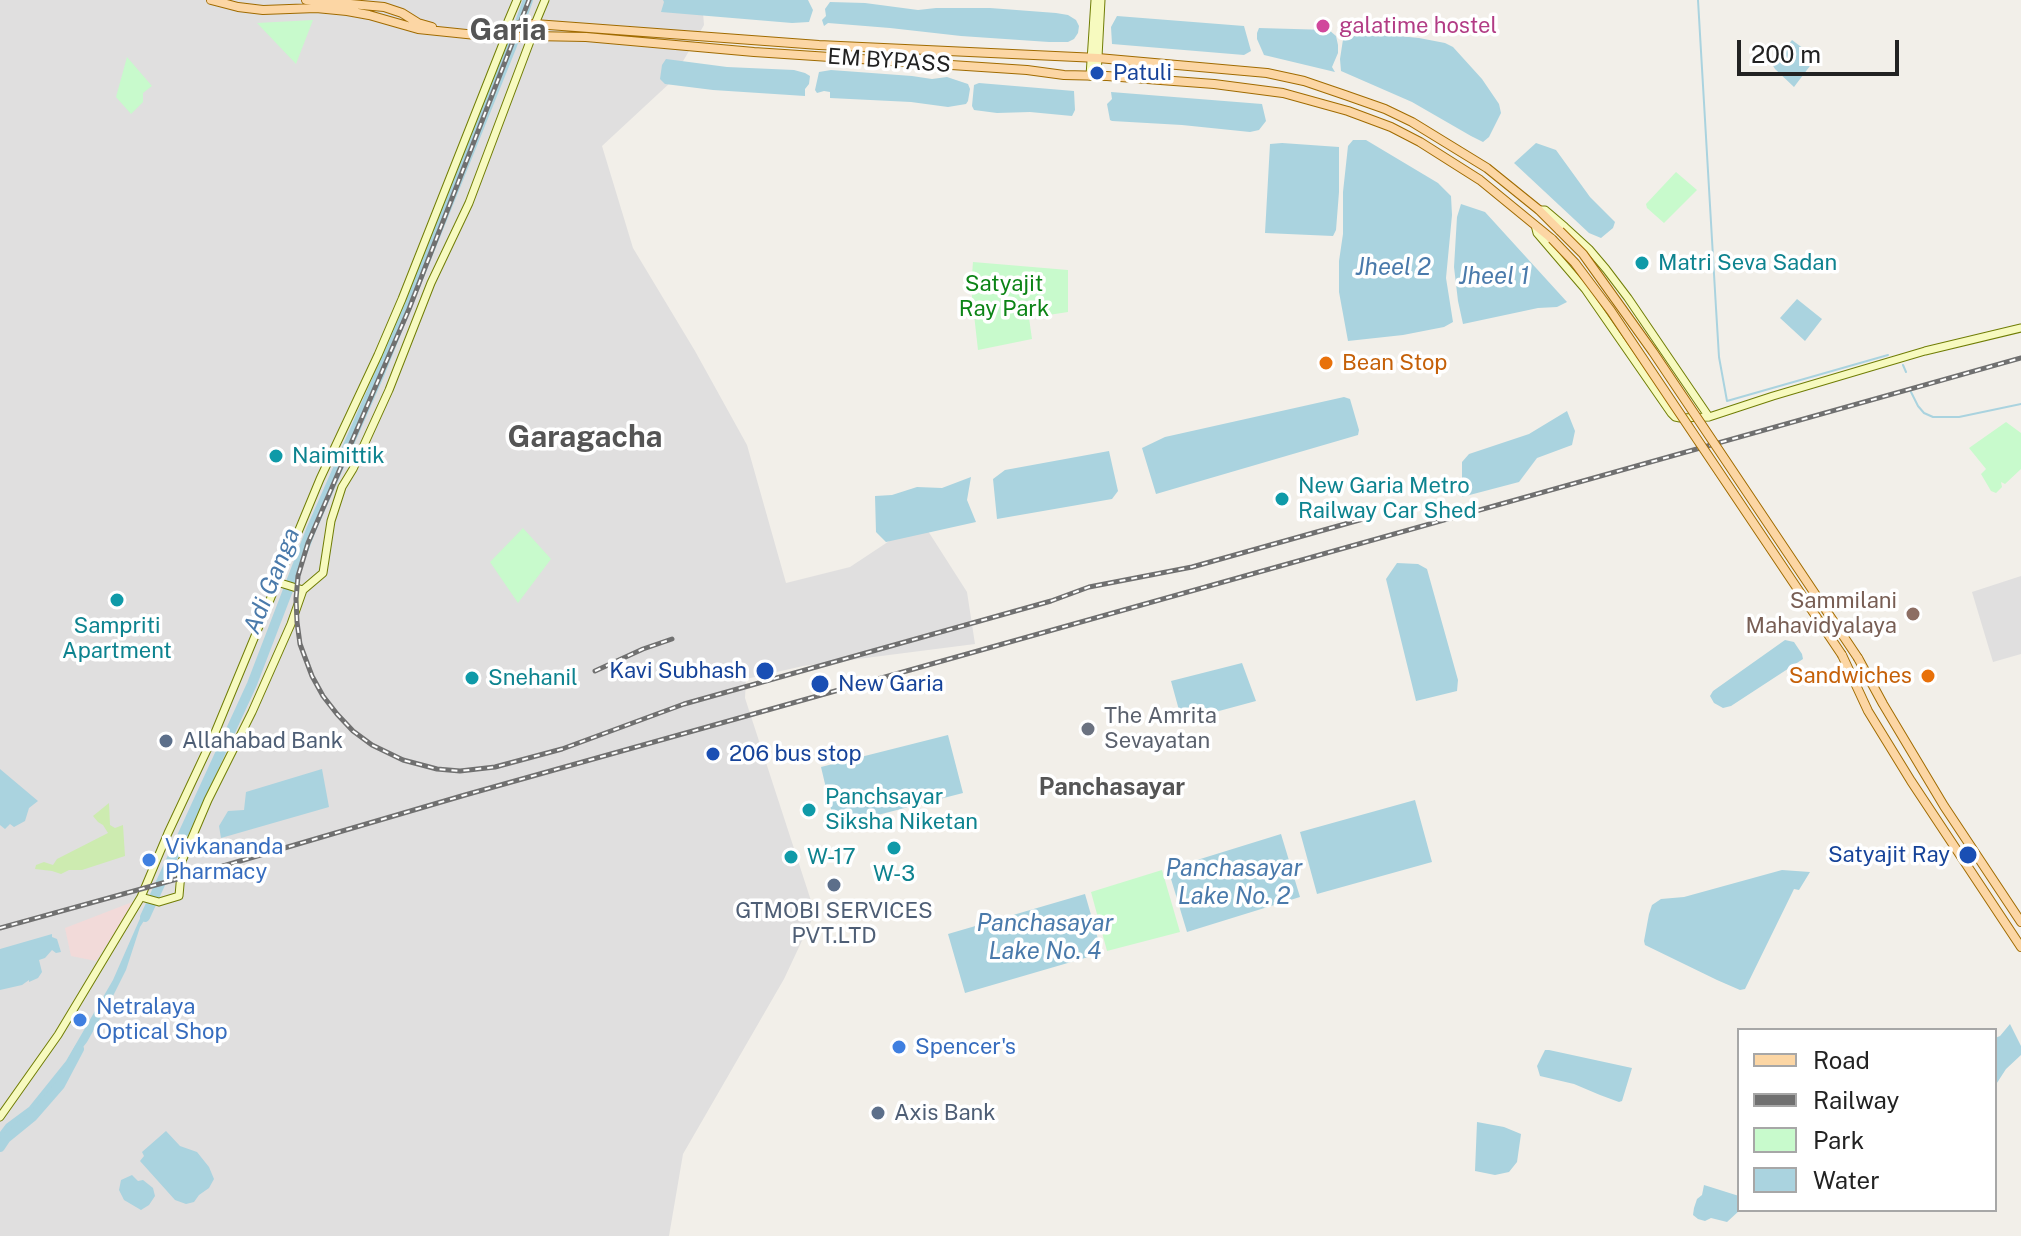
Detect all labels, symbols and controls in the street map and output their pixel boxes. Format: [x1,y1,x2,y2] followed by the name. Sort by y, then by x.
[469,13,547,49] district label: Garia
[1339,13,1497,39] place label: galatime hostel
[1314,17,1332,35] marker: galatime hostel
[1741,24,1903,74] scale bar
[1751,40,1821,68] text: 200 m
[826,44,952,78] street label: EM BYPASS
[1113,60,1172,86] place label: Patuli
[1088,64,1106,82] marker: Patuli
[1658,250,1837,276] place label: Matri Seva Sadan
[1355,254,1431,282] water label: Jheel 2
[1633,254,1651,272] marker: Matri Seva Sadan
[1458,263,1530,291] water label: Jheel 1
[959,271,1049,322] park label: Satyajit Ray Park
[1342,350,1447,376] place label: Bean Stop
[1317,354,1335,372] marker: Bean Stop
[507,420,663,456] district label: Garagacha
[292,443,385,469] place label: Naimittik
[267,447,285,465] marker: Naimittik
[1298,473,1477,524] place label: New Garia Metro Railway Car Shed
[1273,490,1291,508] marker: New Garia Metro Railway Car Shed
[238,524,306,638] water label: Adi Ganga
[1746,588,1897,640] place label: Sammilani Mahavidyalaya
[108,591,126,609] marker: Sampriti Apartment
[1904,605,1922,623] marker: Sammilani Mahavidyalaya
[62,613,172,664] place label: Sampriti Apartment
[609,658,747,684] place label: Kavi Subhash
[754,660,776,682] marker: Kavi Subhash
[1789,663,1912,689] place label: Sandwiches
[488,665,578,691] place label: Snehanil
[1919,667,1937,685] marker: Sandwiches
[463,669,481,687] marker: Snehanil
[838,671,944,697] place label: New Garia
[809,673,831,695] marker: New Garia
[1104,703,1217,754] place label: The Amrita Sevayatan
[1079,720,1097,738] marker: The Amrita Sevayatan
[182,728,343,754] place label: Allahabad Bank
[157,732,175,750] marker: Allahabad Bank
[729,741,861,767] place label: 206 bus stop
[704,745,722,763] marker: 206 bus stop
[1039,774,1185,802] district label: Panchasayar
[825,784,978,836] place label: Panchsayar Siksha Niketan
[800,801,818,819] marker: Panchsayar Siksha Niketan
[165,834,283,886] place label: Vivkananda Pharmacy
[885,839,903,857] marker: W-3
[1828,842,1950,868] place label: Satyajit Ray
[807,844,856,870] place label: W-17
[1957,844,1979,866] marker: Satyajit Ray
[782,848,800,866] marker: W-17
[140,851,158,869] marker: Vivkananda Pharmacy
[1165,855,1303,911] water label: Panchasayar Lake No. 2
[873,861,915,887] place label: W-3
[825,876,843,894] marker: GTMOBI SERVICES PVT.LTD
[735,898,933,950] place label: GTMOBI SERVICES PVT.LTD
[976,910,1114,966] water label: Panchasayar Lake No. 4
[96,994,228,1046] place label: Netralaya Optical Shop
[71,1011,89,1029] marker: Netralaya Optical Shop
[1737,1028,1997,1212] legend
[915,1034,1016,1060] place label: Spencer's
[890,1038,908,1056] marker: Spencer's
[1813,1046,1870,1074] text: Road
[1813,1086,1899,1114] text: Railway
[894,1100,996,1126] place label: Axis Bank
[869,1104,887,1122] marker: Axis Bank
[1813,1126,1864,1154] text: Park
[1813,1166,1880,1194] text: Water

